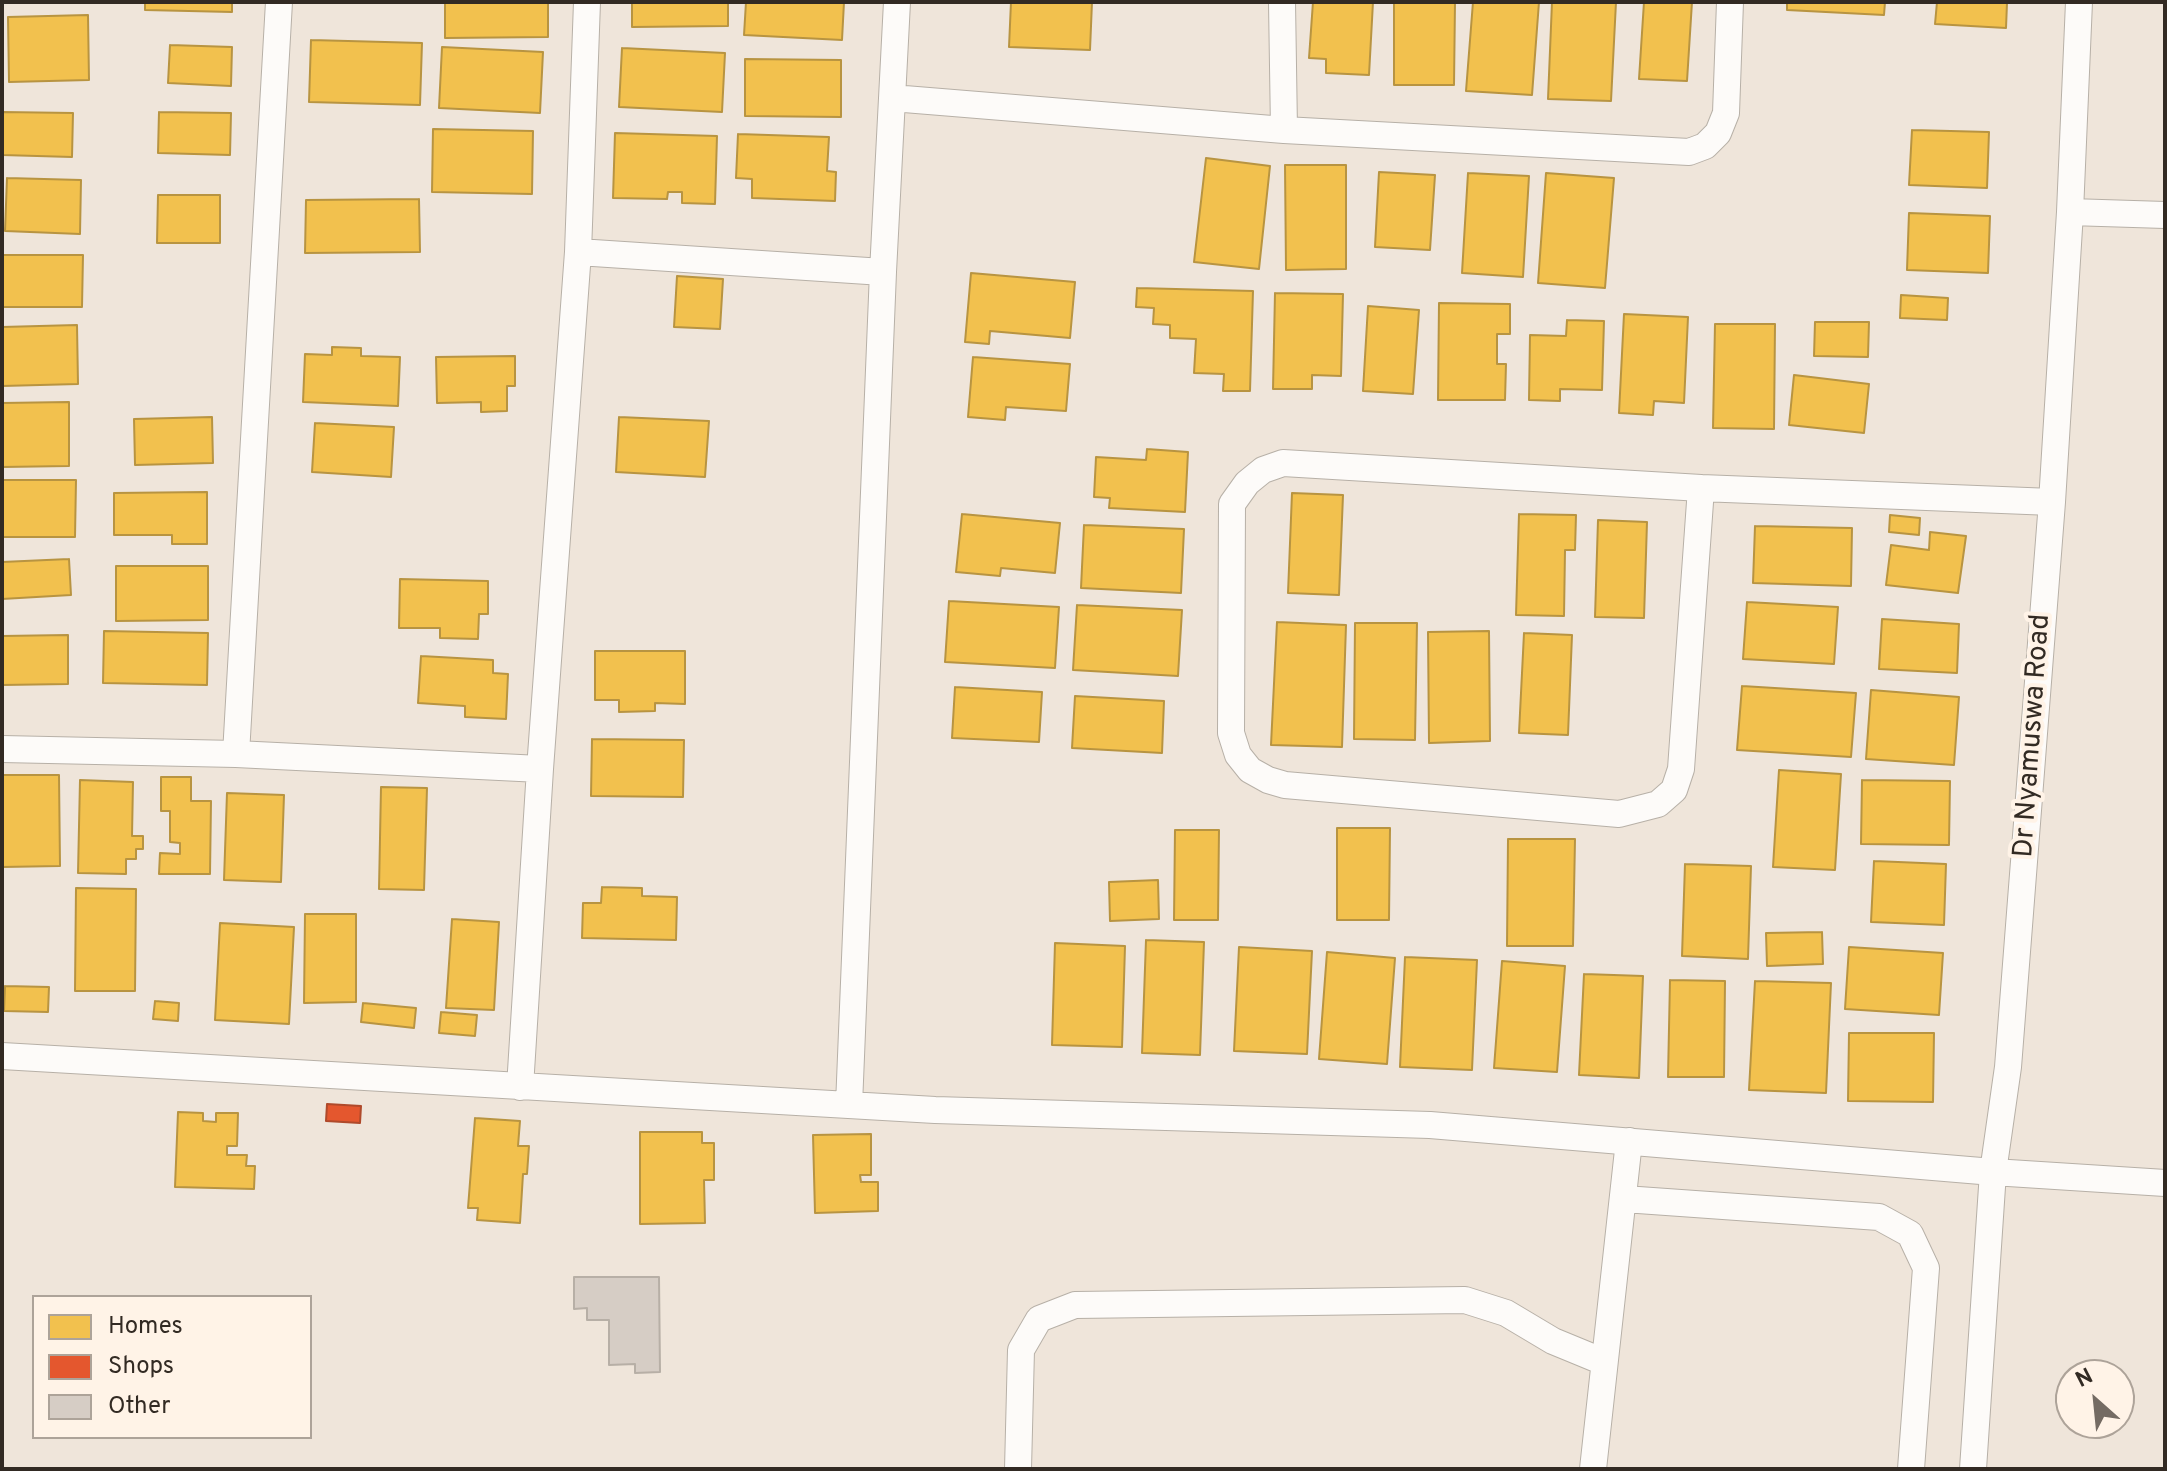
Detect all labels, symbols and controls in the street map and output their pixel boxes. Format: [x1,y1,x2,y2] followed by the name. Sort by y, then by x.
[2009,613,2059,859] street label: Dr Nyamuswa Road
[32,1295,312,1439] legend
[108,1312,183,1342] text: Homes
[108,1352,174,1382] text: Shops
[2055,1359,2135,1439] north arrow
[2072,1363,2098,1395] text: N
[108,1392,170,1422] text: Other

